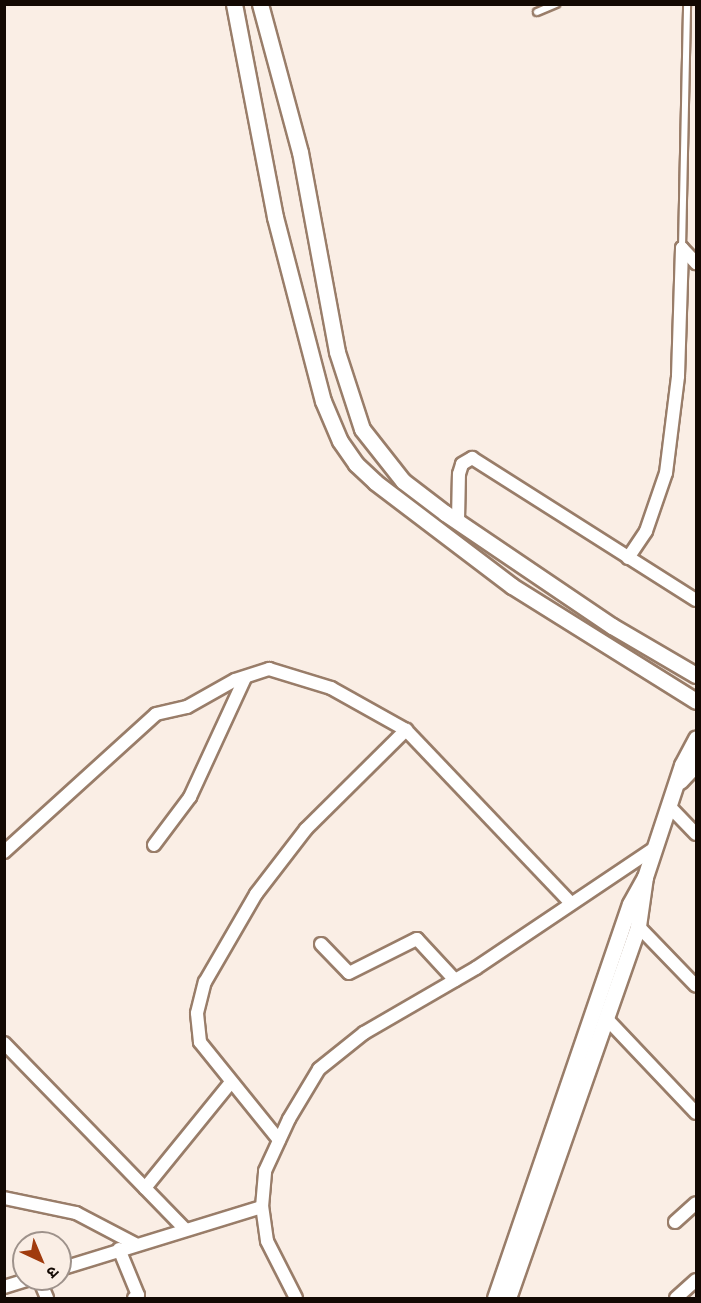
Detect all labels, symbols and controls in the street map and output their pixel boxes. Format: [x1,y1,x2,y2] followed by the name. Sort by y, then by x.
[12,1231,72,1291] north arrow
[43,1263,63,1283] text: उ

